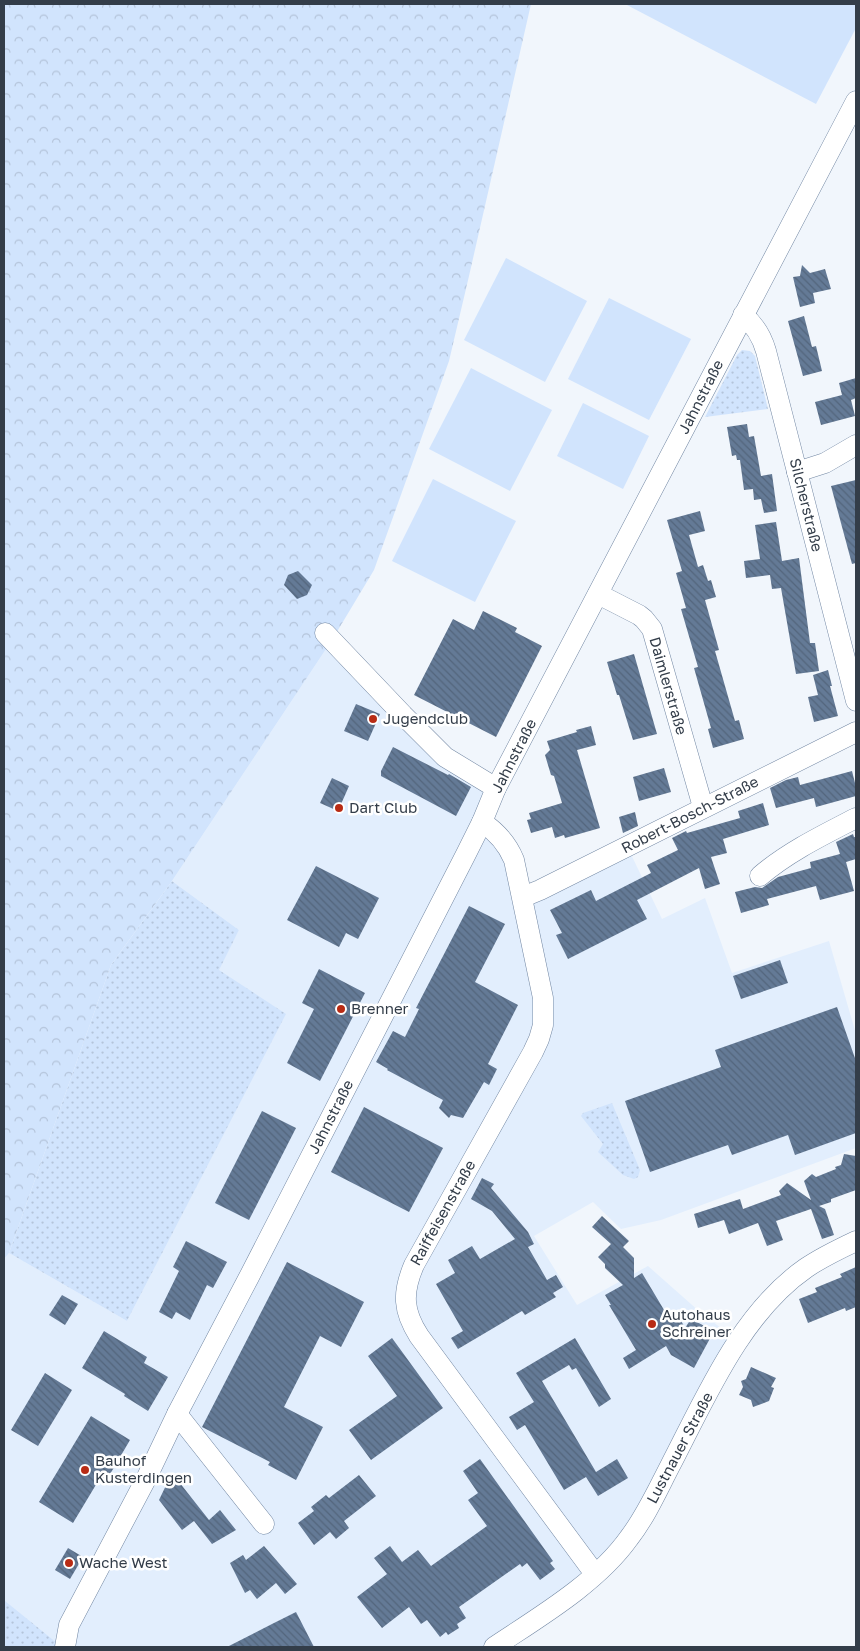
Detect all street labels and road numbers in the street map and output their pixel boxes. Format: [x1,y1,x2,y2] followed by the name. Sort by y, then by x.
[674,356,727,437] street label: Jahnstraße
[787,456,827,554] street label: Silcherstraße
[646,635,692,737] street label: Daimlerstraße
[487,715,540,796] street label: Jahnstraße
[618,772,761,857] street label: Robert-Bosch-Straße
[304,1076,357,1157] street label: Jahnstraße
[406,1156,479,1268] street label: Raiffeisenstraße
[642,1389,716,1506] street label: Lustnauer Straße

